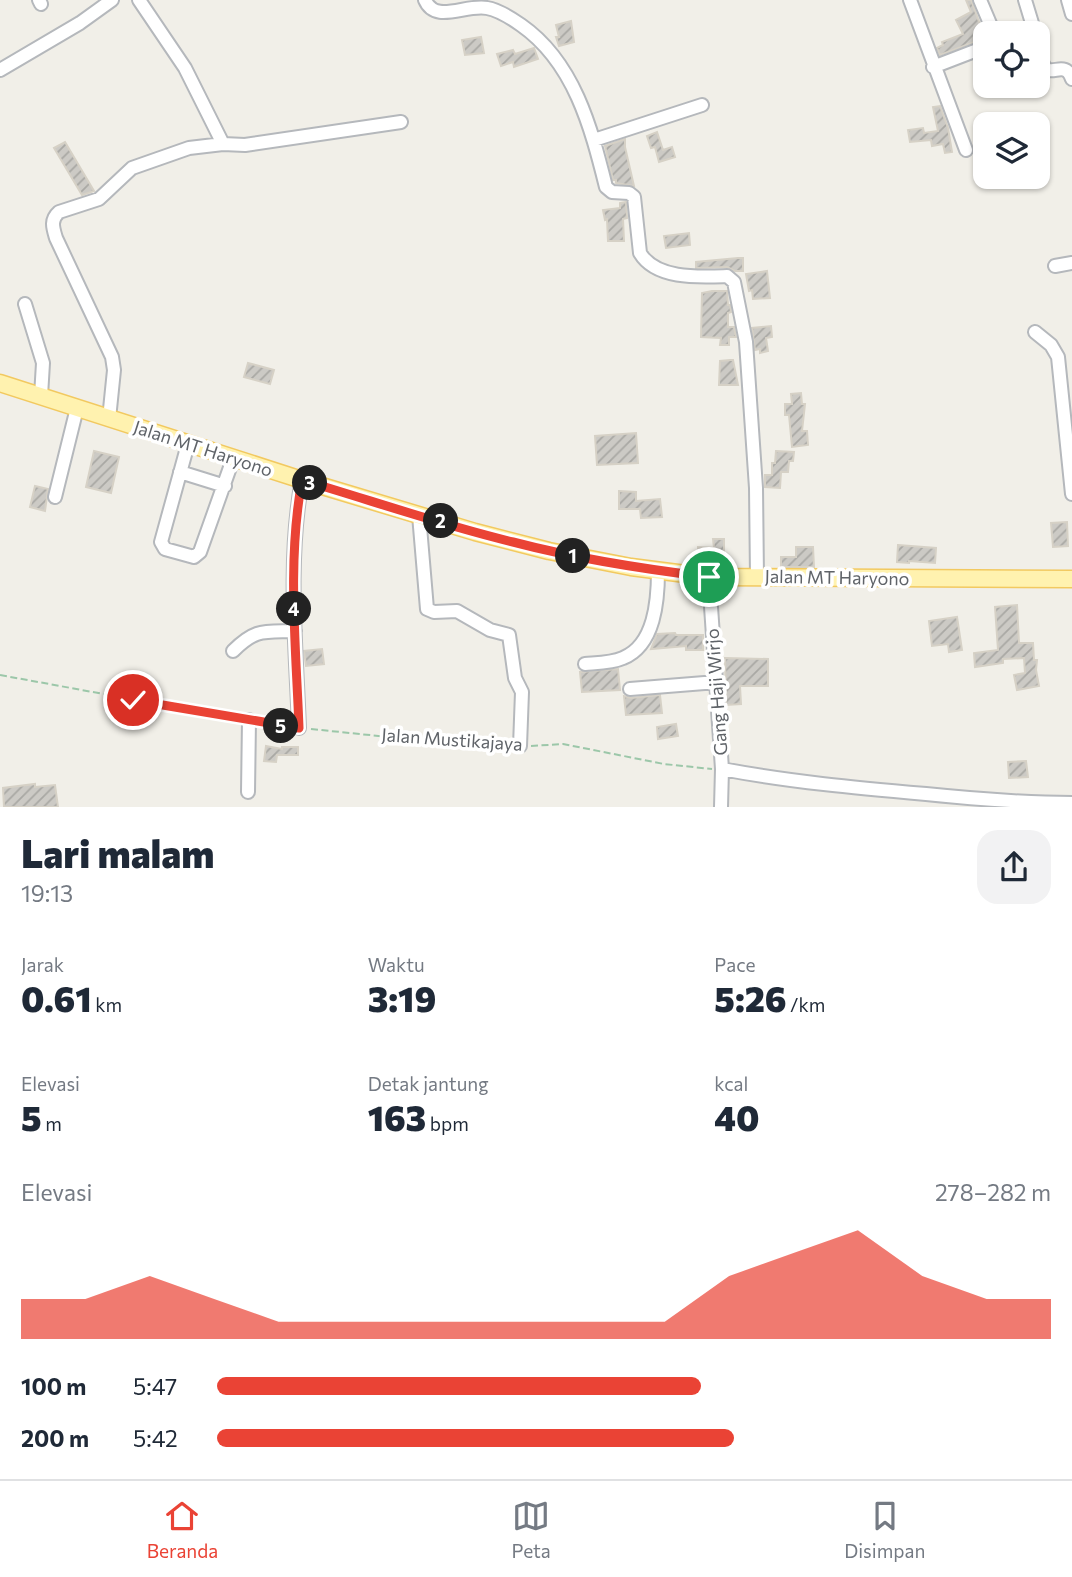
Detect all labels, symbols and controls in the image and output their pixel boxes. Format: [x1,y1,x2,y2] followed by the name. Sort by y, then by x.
[973,21,1050,189] map controls
[973,21,1050,98] button: locate
[973,112,1050,189] button: layers
[131,415,276,481] street label: Jalan MT Haryono
[292,466,328,500] pin: 3
[304,471,315,494] text: 3
[424,504,458,538] pin: 2
[435,509,446,532] text: 2
[556,538,590,574] pin: 1
[568,544,577,567] text: 1
[679,547,739,607] pin
[690,558,728,596] icon: arrive
[764,565,910,589] street label: Jalan MT Haryono
[276,592,312,626] pin: 4
[288,597,299,620] text: 4
[701,628,731,756] street label: Gang Haji Wirjo
[103,670,163,730] pin
[114,681,152,719] icon: check
[264,708,298,744] pin: 5
[275,714,286,737] text: 5
[381,723,523,755] street label: Jalan Mustikajaya
[21,829,215,876] text: Lari malam
[977,830,1051,904] button: share
[21,879,73,907] text: 19:13
[21,953,64,976] text: Jarak
[368,953,425,976] text: Waktu
[714,953,756,976] text: Pace
[21,976,92,1019] text: 0.61
[368,976,436,1019] text: 3:19
[714,976,786,1019] text: 5:26
[92,993,122,1016] text: km
[786,993,825,1016] text: /km
[21,1072,80,1095] text: Elevasi
[368,1072,488,1095] text: Detak jantung
[714,1072,748,1095] text: kcal
[21,1095,42,1138] text: 5
[368,1095,426,1138] text: 163
[714,1095,760,1138] text: 40
[42,1112,62,1135] text: m
[426,1112,469,1135] text: bpm
[21,1178,92,1206] text: Elevasi
[935,1178,1051,1206] text: 278–282 m
[21,1372,86,1400] text: 100 m
[133,1372,177,1400] text: 5:47
[21,1424,89,1452] text: 200 m
[133,1424,178,1452] text: 5:42
[147,1497,218,1562] tab: Beranda
[512,1497,551,1562] tab: Peta
[844,1497,925,1562] tab: Disimpan

